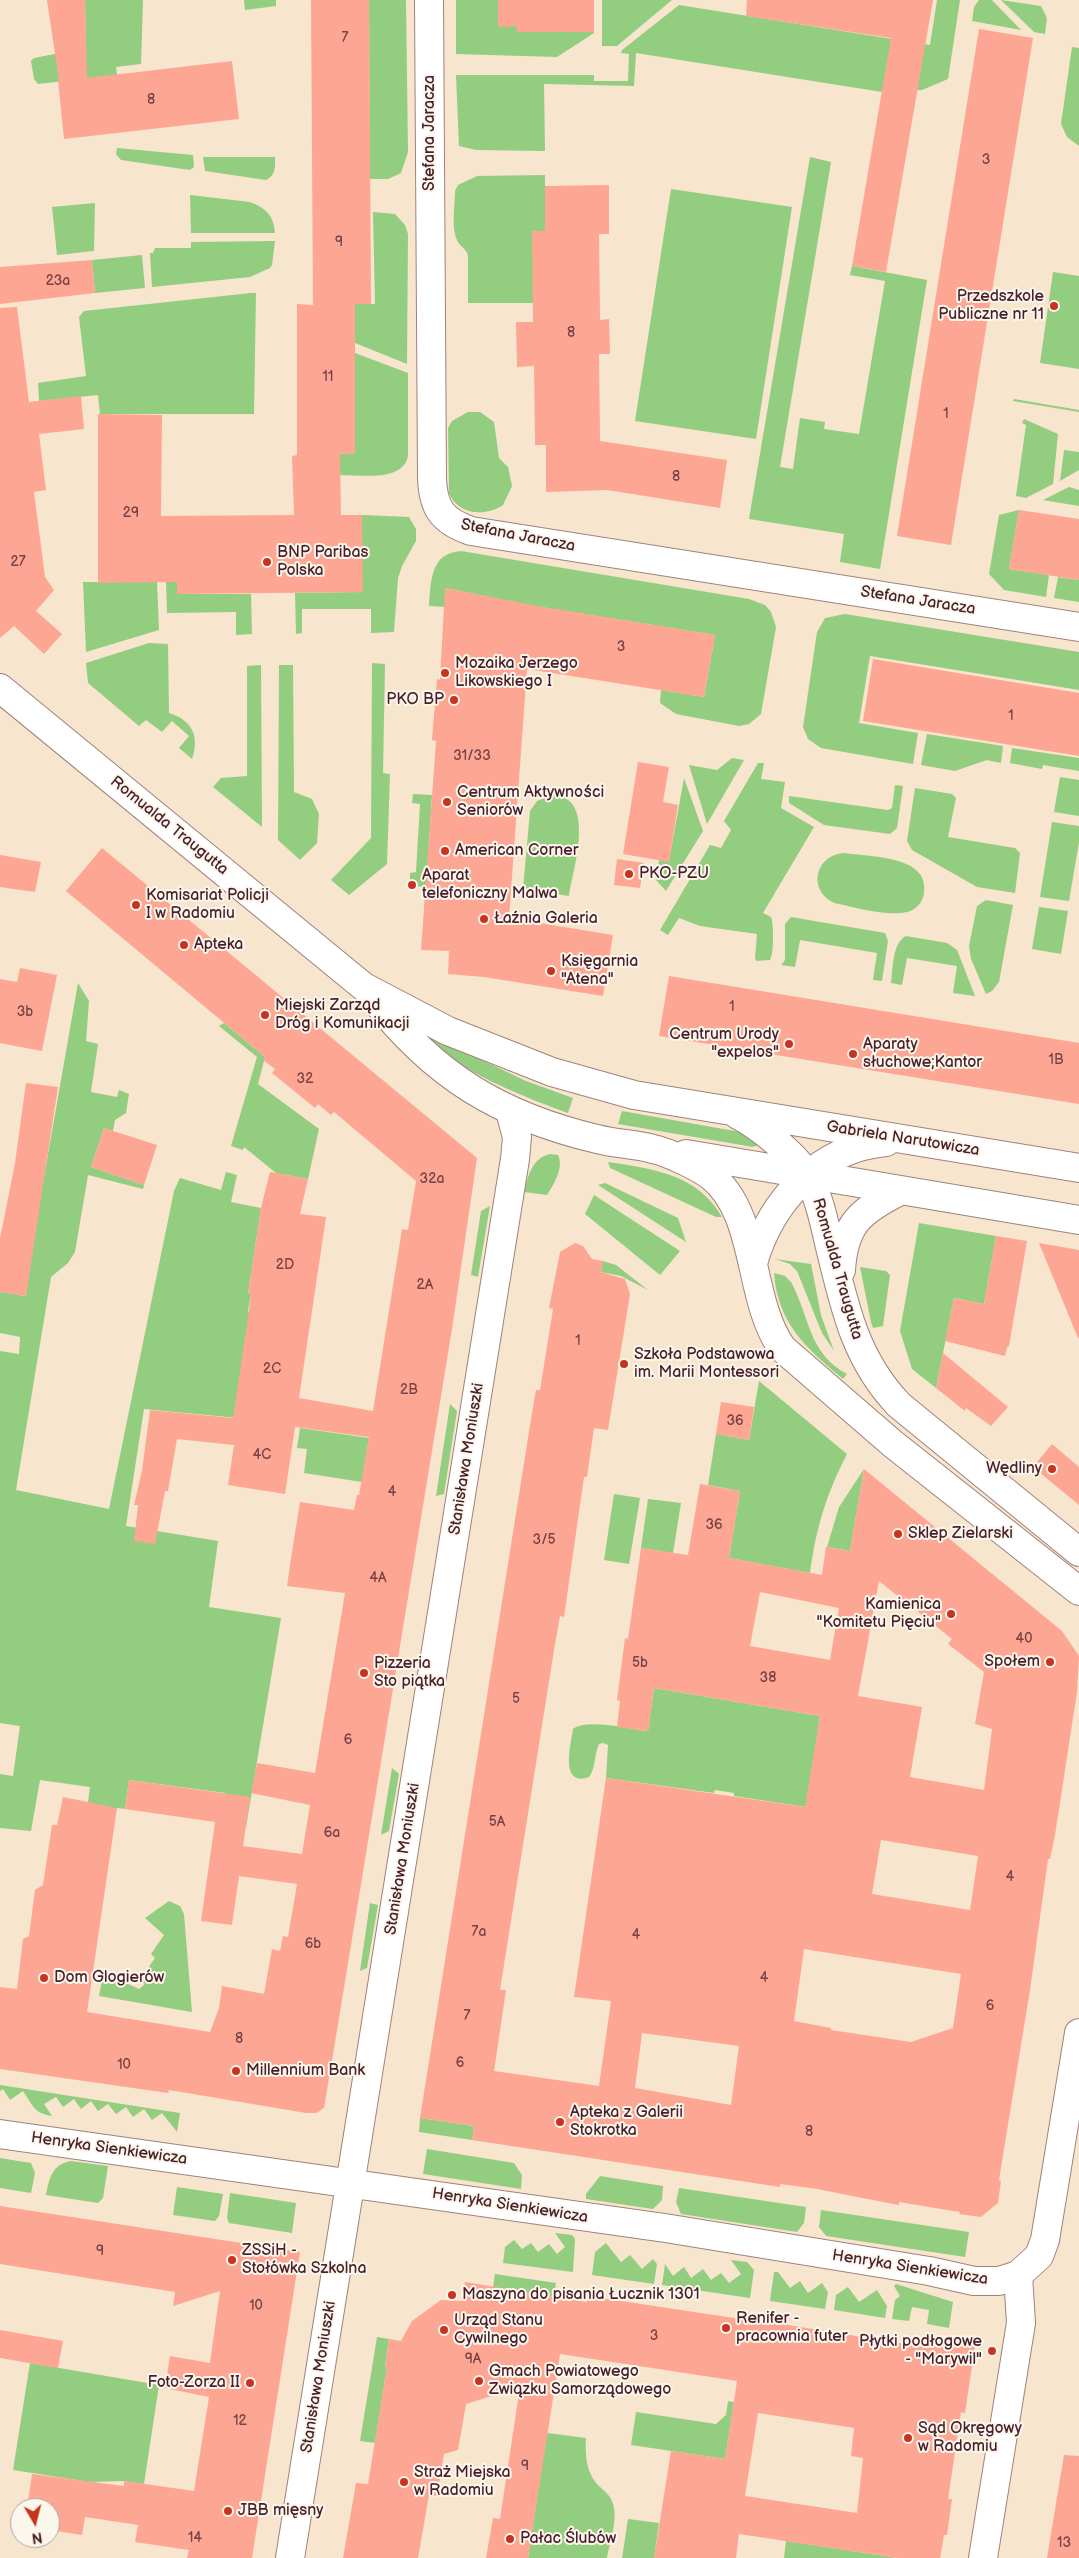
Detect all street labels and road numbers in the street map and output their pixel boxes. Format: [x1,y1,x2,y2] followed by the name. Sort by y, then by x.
[420,75,440,191] street label: Stefana Jaracza
[459,516,577,556] street label: Stefana Jaracza
[859,582,977,620] street label: Stefana Jaracza
[106,772,232,880] street label: Romualda Traugutta
[825,1117,981,1161] street label: Gabriela Narutowicza
[808,1196,866,1342] street label: Romualda Traugutta
[446,1382,488,1536] street label: Stanisława Moniuszki
[382,1782,424,1936] street label: Stanisława Moniuszki
[30,2129,188,2169] street label: Henryka Sienkiewicza
[431,2184,589,2228] street label: Henryka Sienkiewicza
[831,2246,989,2290] street label: Henryka Sienkiewicza
[298,2300,340,2454] street label: Stanisława Moniuszki

